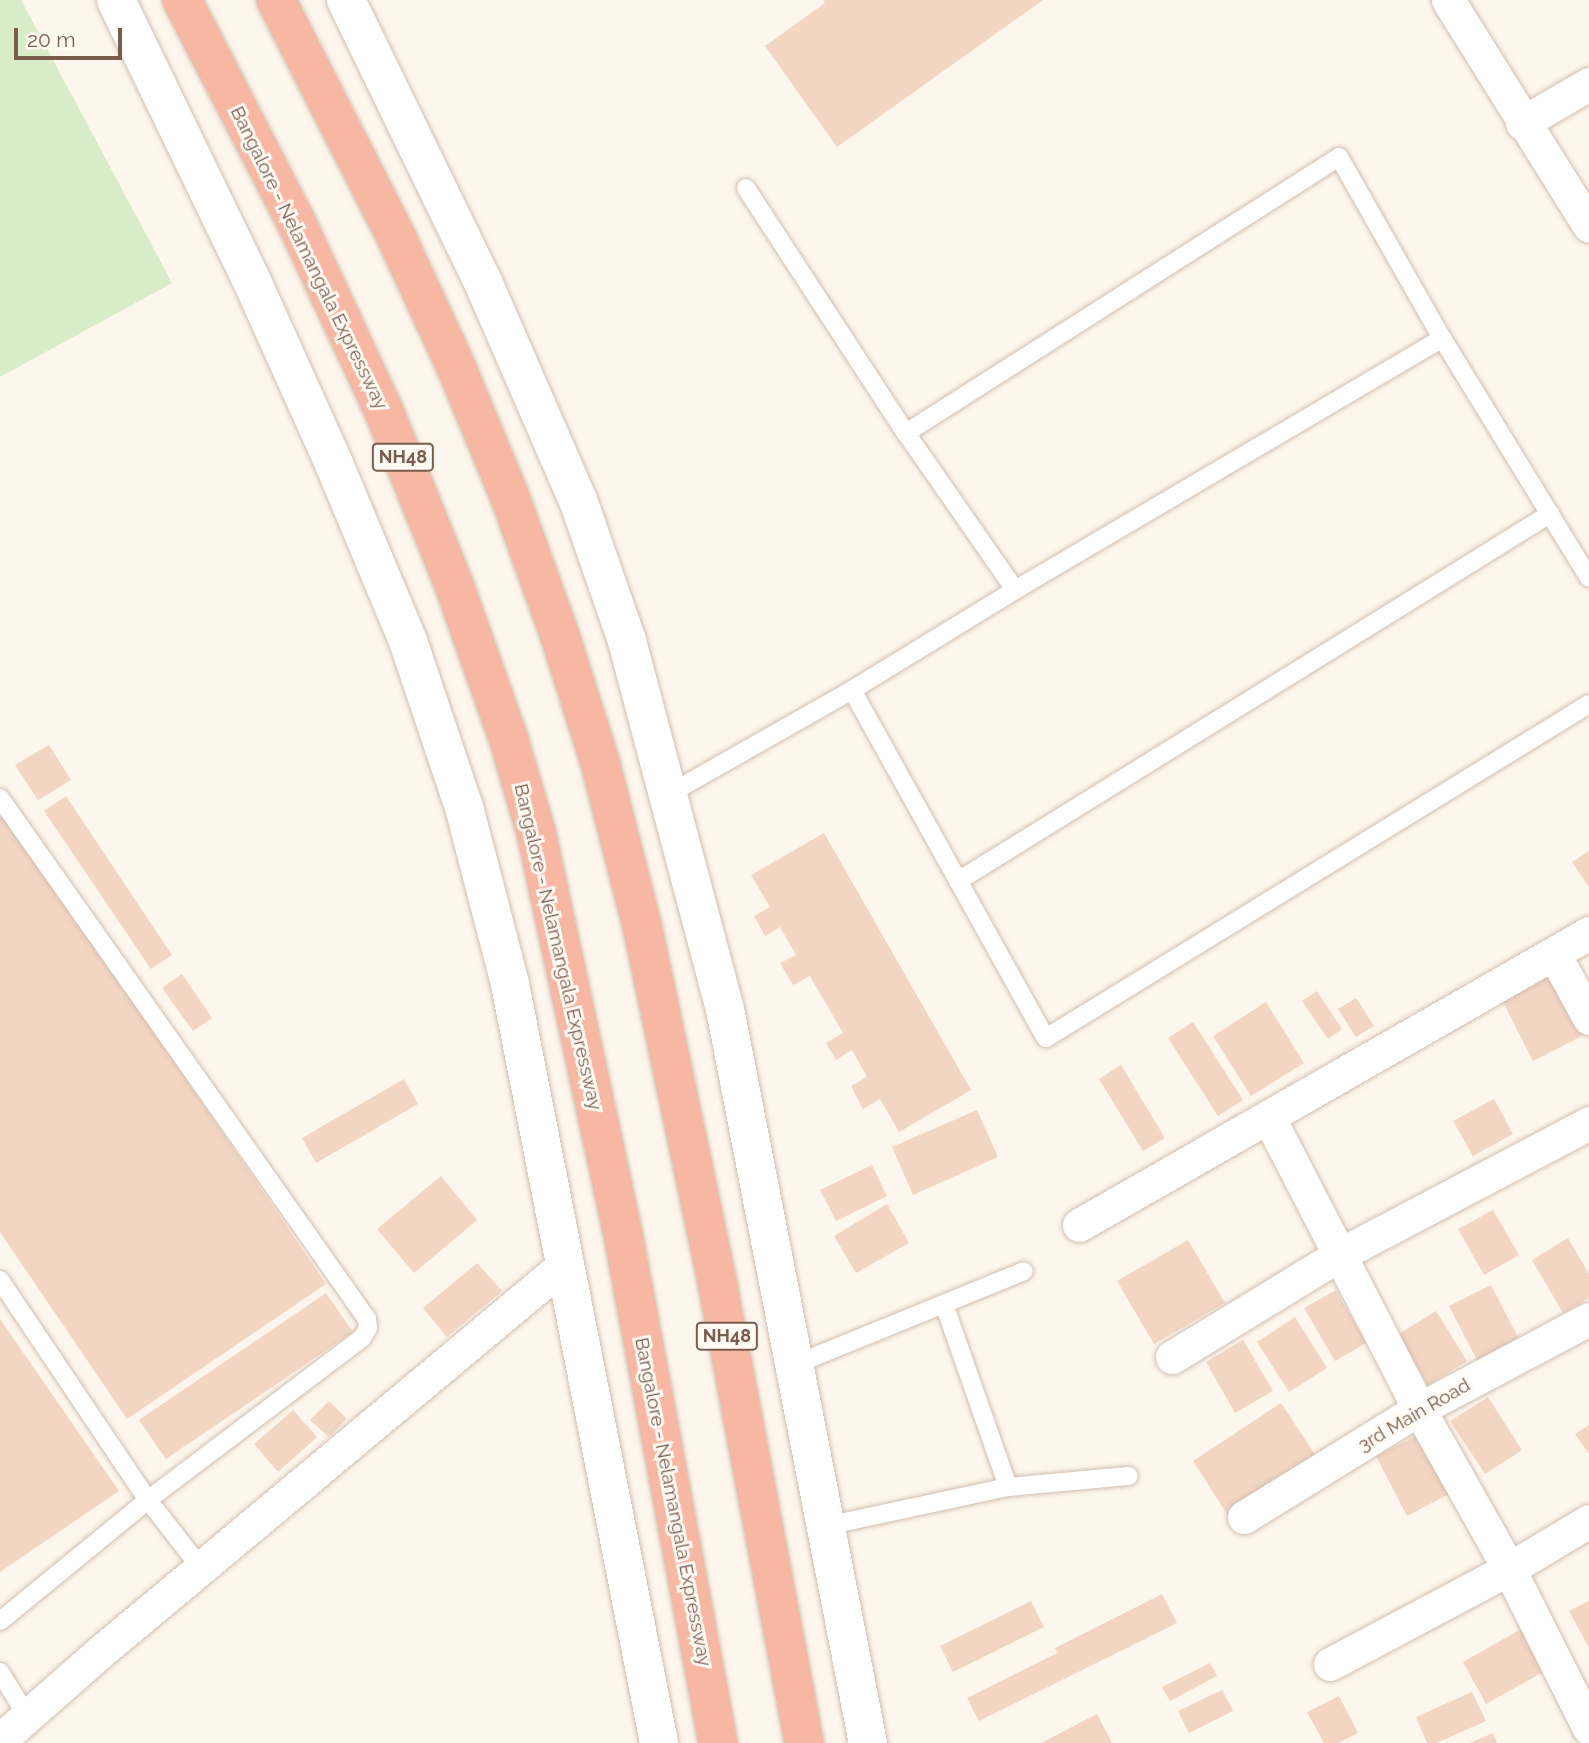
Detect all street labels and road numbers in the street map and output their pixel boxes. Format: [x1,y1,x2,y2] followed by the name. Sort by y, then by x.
[225,103,393,413] street label: Bangalore - Nelamangala Expressway
[372,443,434,472] road number: NH48
[509,781,607,1113] street label: Bangalore - Nelamangala Expressway
[696,1322,758,1350] road number: NH48
[630,1336,716,1668] street label: Bangalore - Nelamangala Expressway
[1354,1374,1474,1456] street label: 3rd Main Road

